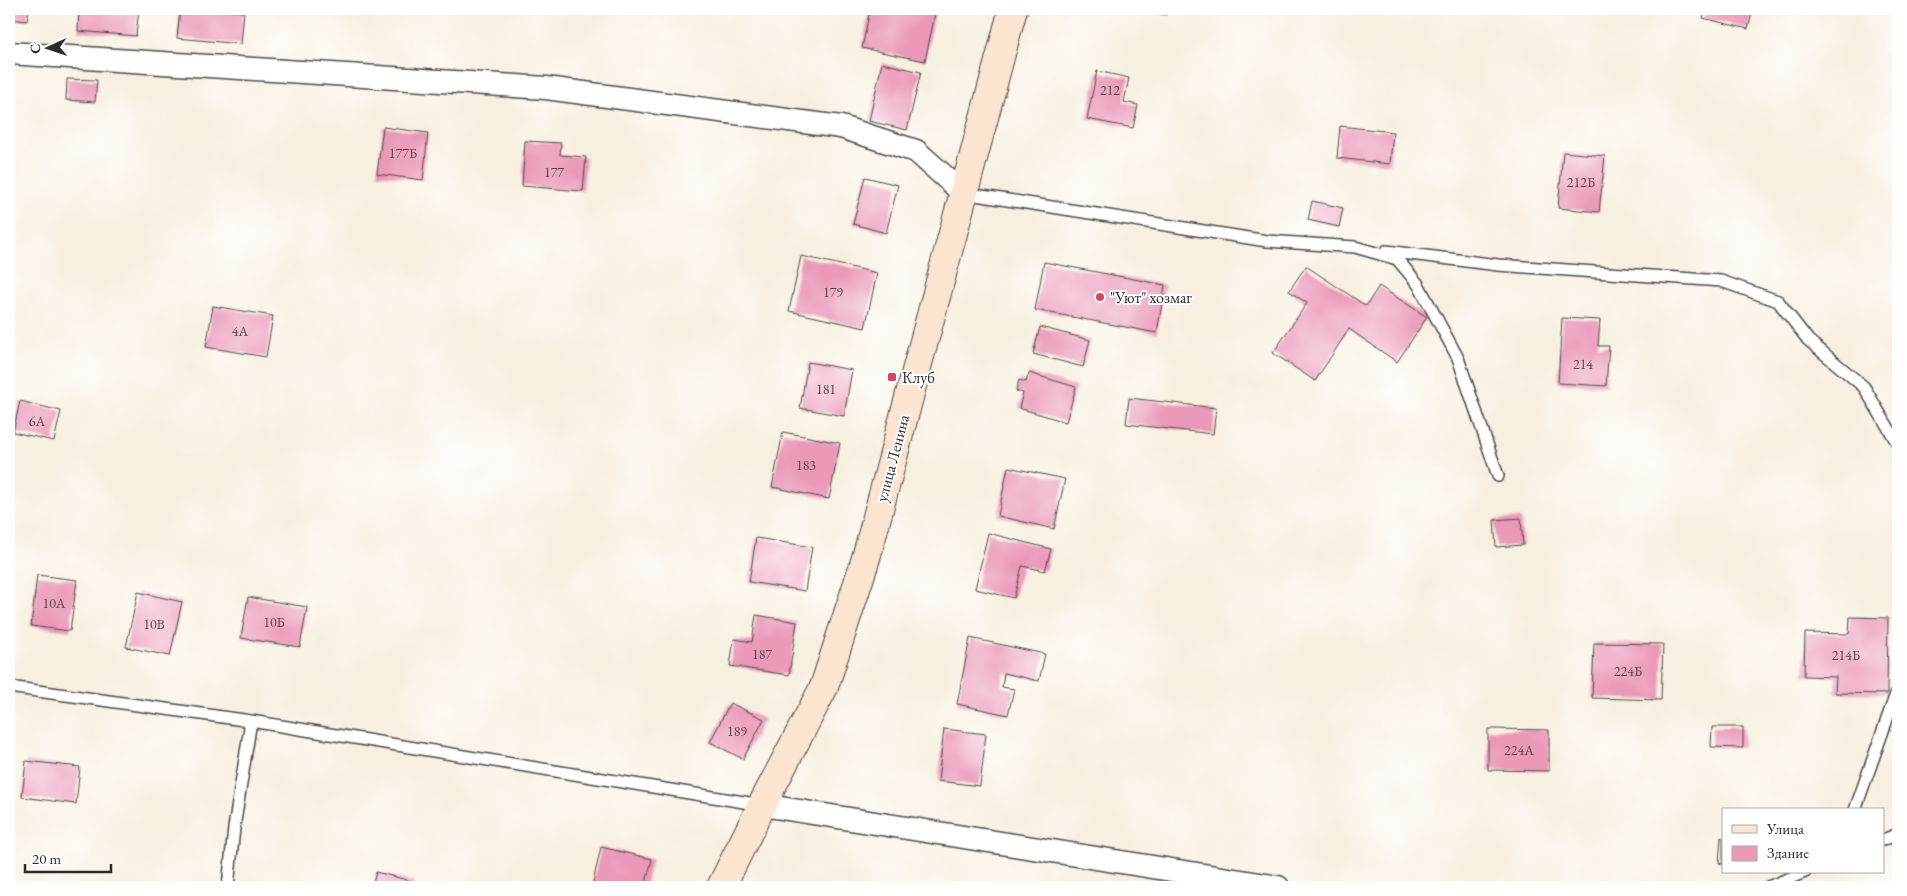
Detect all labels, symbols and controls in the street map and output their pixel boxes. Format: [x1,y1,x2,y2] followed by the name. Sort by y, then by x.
[22,22,72,72] north arrow
[26,43,44,54] text: С
[1100,81,1120,99] house number: 212
[389,144,417,162] house number: 177Б
[544,163,564,181] house number: 177
[1567,173,1595,191] house number: 212Б
[823,283,843,301] house number: 179
[1110,287,1192,308] place label: "Уют" хозмаг
[1094,291,1106,303] marker: "Уют" хозмаг
[232,322,249,340] house number: 4А
[1573,355,1593,373] house number: 214
[902,367,935,388] place label: Клуб
[886,371,898,383] marker: Клуб
[816,380,836,398] house number: 181
[29,412,46,430] house number: 6А
[871,412,914,504] street label: улица Ленина
[796,456,816,474] house number: 183
[42,594,66,612] house number: 10А
[263,613,285,631] house number: 10Б
[143,615,165,633] house number: 10В
[752,645,772,663] house number: 187
[1832,646,1860,664] house number: 214Б
[1614,662,1642,680] house number: 224Б
[727,722,747,740] house number: 189
[1504,741,1534,759] house number: 224А
[1722,808,1884,874] legend
[1766,819,1804,838] text: Улица
[25,841,111,873] scale bar
[1767,843,1809,862] text: Здание
[32,849,61,868] text: 20 m

